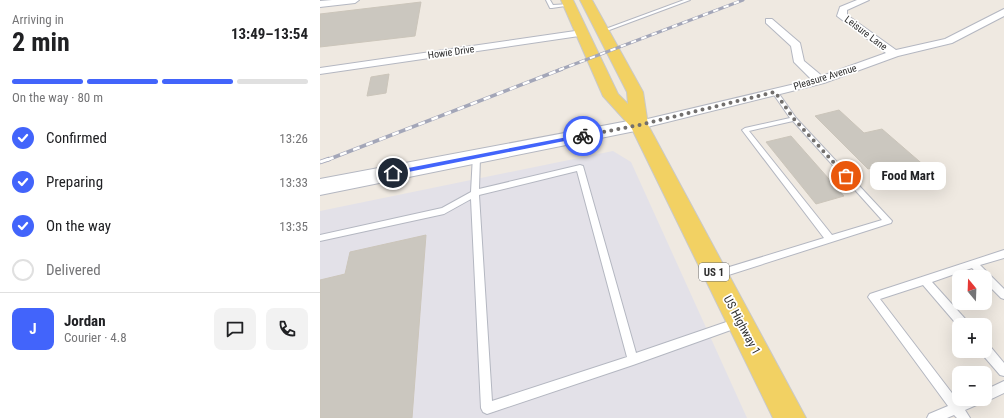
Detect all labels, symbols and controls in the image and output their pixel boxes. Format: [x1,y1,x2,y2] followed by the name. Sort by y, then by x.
[12,12,64,27] text: Arriving in
[843,14,890,53] street label: Leisure Lane
[231,25,308,43] text: 13:49–13:54
[12,27,70,57] text: 2 min
[427,43,475,61] street label: Howie Drive
[792,62,858,92] street label: Pleasure Avenue
[12,90,103,105] text: On the way · 80 m
[563,116,603,156] courier
[572,125,594,147] icon: bike
[12,127,34,149] icon: check
[46,129,107,147] text: Confirmed
[279,131,308,146] text: 13:26
[376,156,410,190] pin
[829,159,863,193] pin
[382,162,404,184] icon: home
[870,162,946,190] callout: Food Mart
[835,165,857,187] icon: bag
[881,168,935,183] text: Food Mart
[12,171,34,193] icon: check
[46,173,103,191] text: Preparing
[279,175,308,190] text: 13:33
[12,215,34,237] icon: check
[46,217,111,235] text: On the way
[279,219,308,234] text: 13:35
[46,261,101,279] text: Delivered
[699,263,729,281] road number: US 1
[952,270,992,310] north arrow
[952,270,992,406] map controls
[721,293,763,357] street label: US Highway 1
[214,308,256,350] button: chat
[266,308,308,350] button: phone
[64,312,106,330] text: Jordan
[952,318,992,358] button: +
[29,320,37,338] text: J
[64,330,127,345] text: Courier · 4.8
[952,366,992,406] button: −

